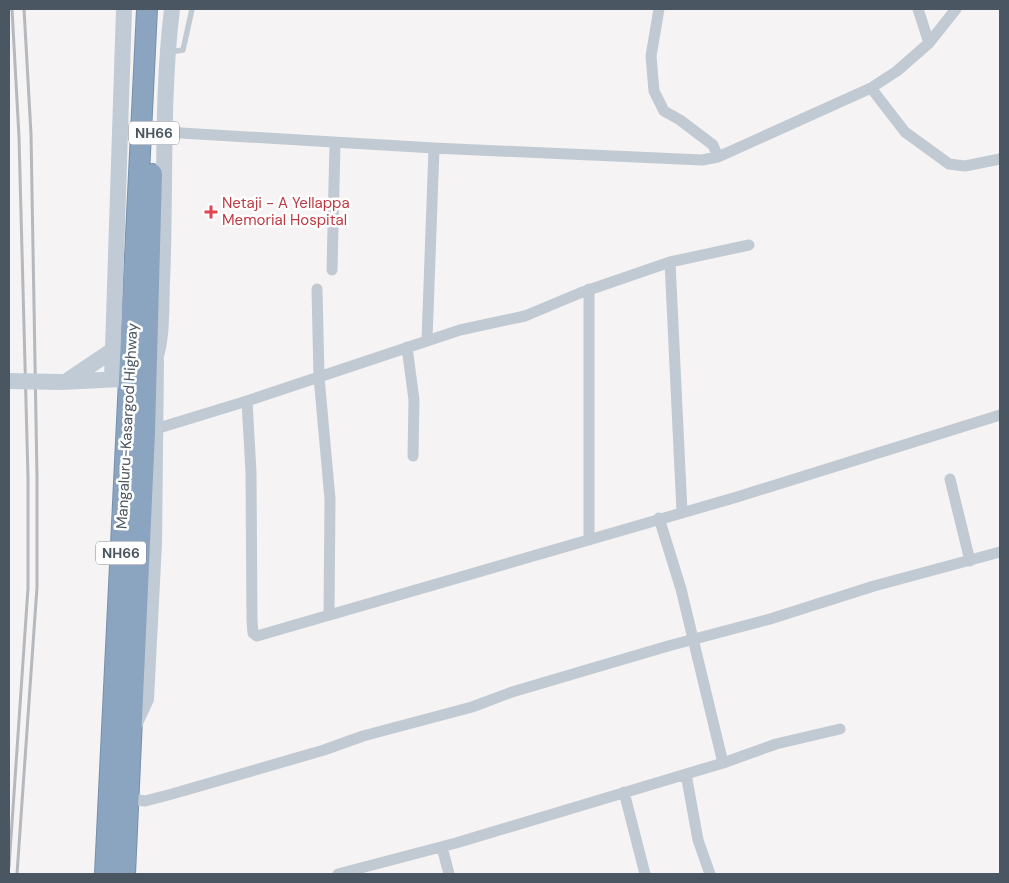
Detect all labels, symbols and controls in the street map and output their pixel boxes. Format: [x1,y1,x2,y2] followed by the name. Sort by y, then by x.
[129,122,179,144] road number: NH66
[222,193,350,230] place label: Netaji - A Yellappa Memorial Hospital
[204,205,218,219] marker: Netaji - A Yellappa Memorial Hospital
[112,322,142,530] street label: Mangaluru-Kasargod Highway
[96,542,146,564] road number: NH66

